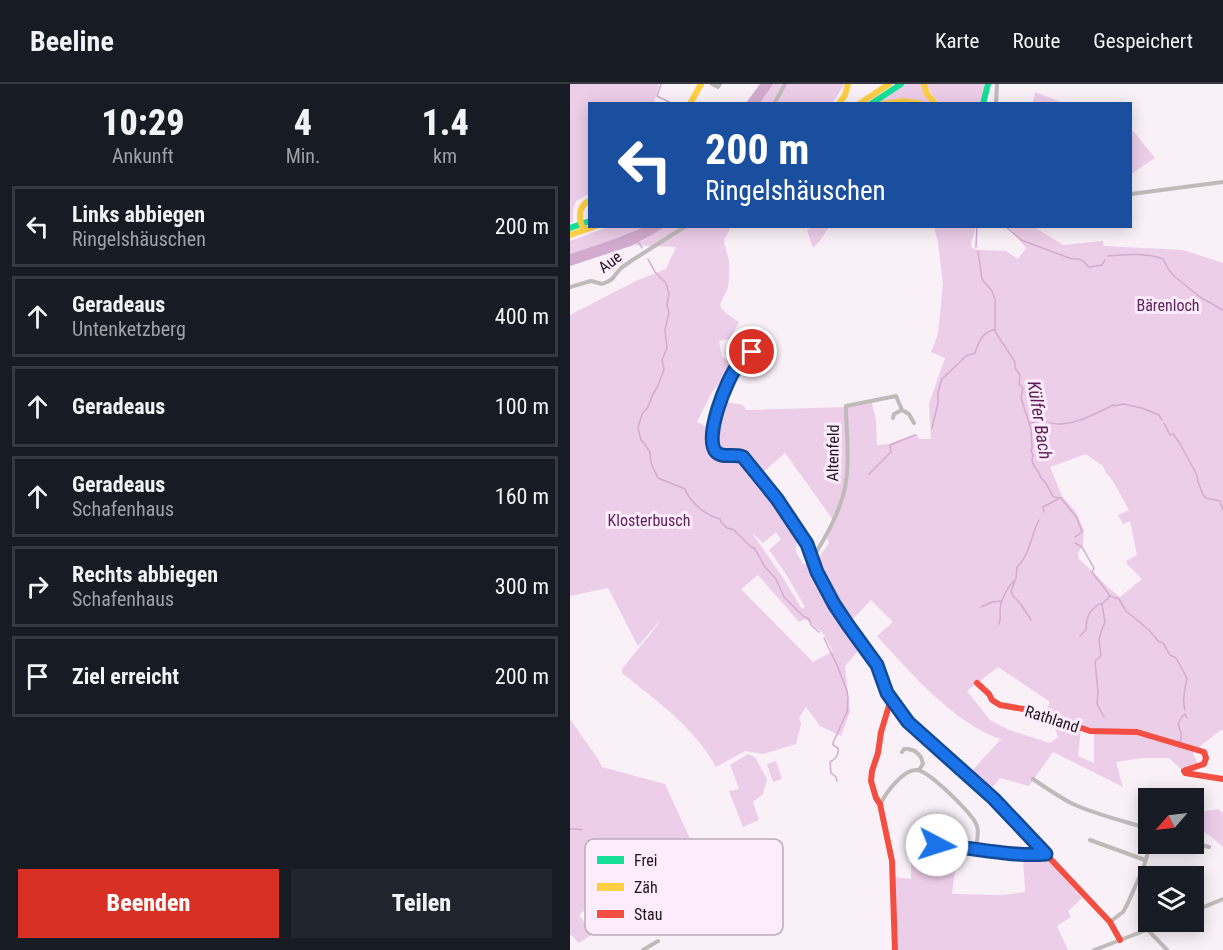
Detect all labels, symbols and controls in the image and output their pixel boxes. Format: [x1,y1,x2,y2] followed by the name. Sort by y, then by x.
[30,25,114,58] text: Beeline
[935,29,979,53] text: Karte
[1012,29,1060,53] text: Route
[1093,29,1193,53] text: Gespeichert
[101,102,185,144] text: 10:29
[294,102,312,144] text: 4
[422,102,469,144] text: 1.4
[705,125,810,174] text: 200 m
[606,126,684,204] icon: left
[112,144,174,168] text: Ankunft
[286,144,320,168] text: Min.
[433,144,457,168] text: km
[705,175,886,207] text: Ringelshäuschen
[72,202,205,227] text: Links abbiegen
[21,210,54,243] icon: left
[495,214,549,239] text: 200 m
[72,227,206,251] text: Ringelshäuschen
[595,247,625,277] street label: Aue
[72,292,165,317] text: Geradeaus
[1136,296,1200,315] park label: Bärenloch
[21,300,54,333] icon: ahead
[495,304,549,329] text: 400 m
[72,317,186,341] text: Untenketzberg
[726,326,777,377] pin
[735,335,768,368] icon: arrive
[1023,379,1057,461] water label: Külfer Bach
[21,390,54,423] icon: ahead
[72,394,165,419] text: Geradeaus
[495,394,549,419] text: 100 m
[823,424,843,482] street label: Altenfeld
[72,472,165,497] text: Geradeaus
[21,480,54,513] icon: ahead
[495,484,549,509] text: 160 m
[72,497,174,521] text: Schafenhaus
[608,511,690,530] park label: Klosterbusch
[72,562,218,587] text: Rechts abbiegen
[21,570,54,603] icon: right
[495,574,549,599] text: 300 m
[72,587,174,611] text: Schafenhaus
[21,660,54,693] icon: arrive
[72,664,179,689] text: Ziel erreicht
[495,664,549,689] text: 200 m
[1023,701,1081,737] street label: Rathland
[1138,788,1204,854] north arrow
[1138,788,1204,932] map controls
[905,813,969,877] position arrow
[585,839,783,935] legend
[634,851,657,870] text: Frei
[1138,866,1204,932] button: layers
[18,869,279,938] button: Beenden
[291,869,552,938] button: Teilen
[634,878,658,897] text: Zäh
[634,905,662,924] text: Stau

